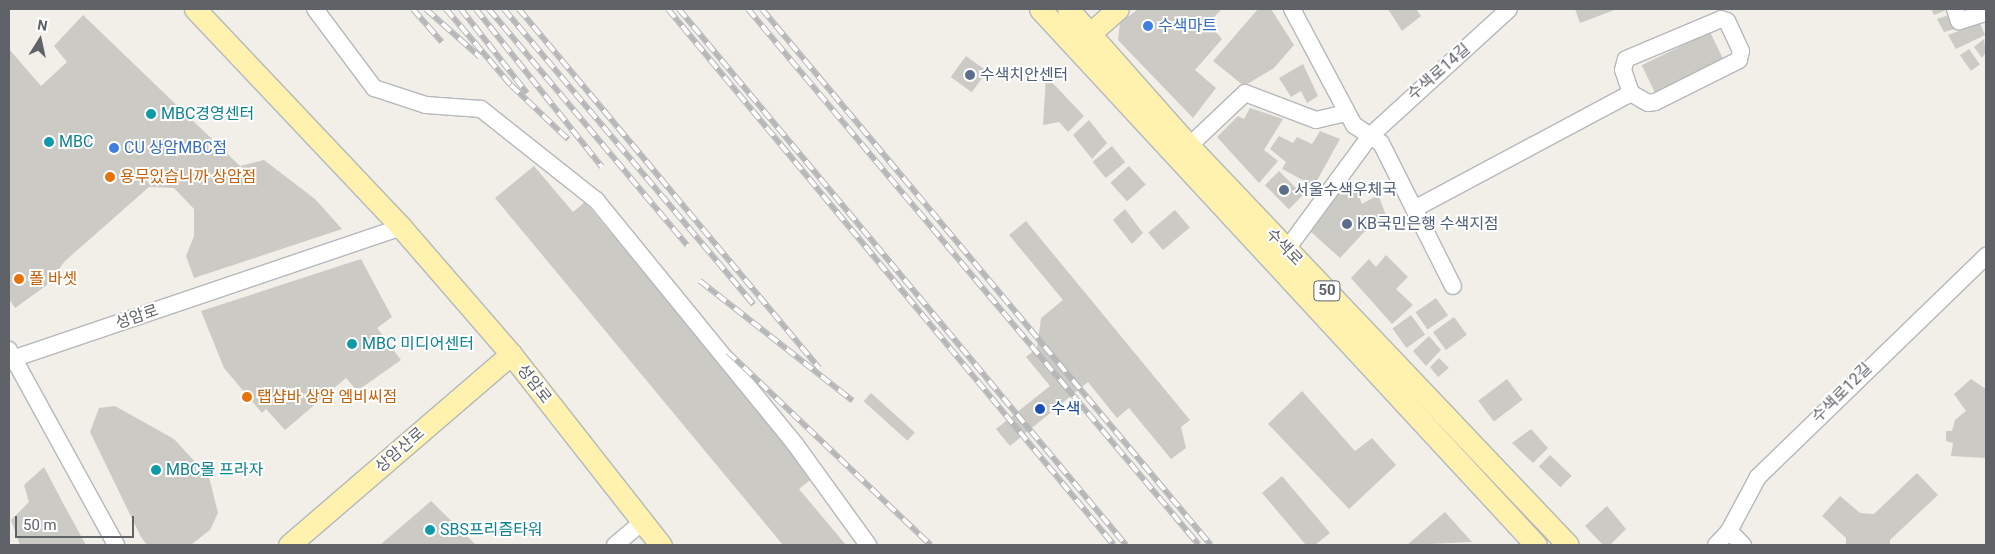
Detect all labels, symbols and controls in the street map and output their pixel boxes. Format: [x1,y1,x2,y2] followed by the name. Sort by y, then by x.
[15,15,65,65] north arrow
[36,16,49,34] text: N
[1158,16,1217,36] place label: 수색마트
[1142,20,1154,32] marker: 수색마트
[1404,40,1474,104] street label: 수색로14길
[980,65,1068,85] place label: 수색치안센터
[964,69,976,81] marker: 수색치안센터
[161,104,254,124] place label: MBC경영센터
[145,108,157,120] marker: MBC경영센터
[59,132,93,152] place label: MBC
[43,136,55,148] marker: MBC
[124,138,227,158] place label: CU 상암MBC점
[108,142,120,154] marker: CU 상암MBC점
[120,167,256,187] place label: 용무있습니까 상암점
[104,171,116,183] marker: 용무있습니까 상암점
[1294,180,1397,200] place label: 서울수색우체국
[1278,184,1290,196] marker: 서울수색우체국
[1357,214,1499,234] place label: KB국민은행 수색지점
[1341,218,1353,230] marker: KB국민은행 수색지점
[1262,224,1306,270] street label: 수색로
[29,269,77,289] place label: 폴 바셋
[13,273,25,285] marker: 폴 바셋
[1313,278,1341,304] road number: 50
[113,301,161,333] street label: 성암로
[362,334,474,354] place label: MBC 미디어센터
[346,338,358,350] marker: MBC 미디어센터
[1808,359,1876,427] street label: 수색로12길
[513,361,555,407] street label: 성암로
[257,387,397,407] place label: 탭샵바 상암 엠비씨점
[241,391,253,403] marker: 탭샵바 상암 엠비씨점
[1051,399,1080,419] place label: 수색
[1033,402,1047,416] marker: 수색
[371,423,429,477] street label: 상암산로
[166,460,263,480] place label: MBC몰 프라자
[150,464,162,476] marker: MBC몰 프라자
[18,506,136,538] scale bar
[23,516,57,534] text: 50 m
[440,520,543,540] place label: SBS프리즘타워
[424,524,436,536] marker: SBS프리즘타워

